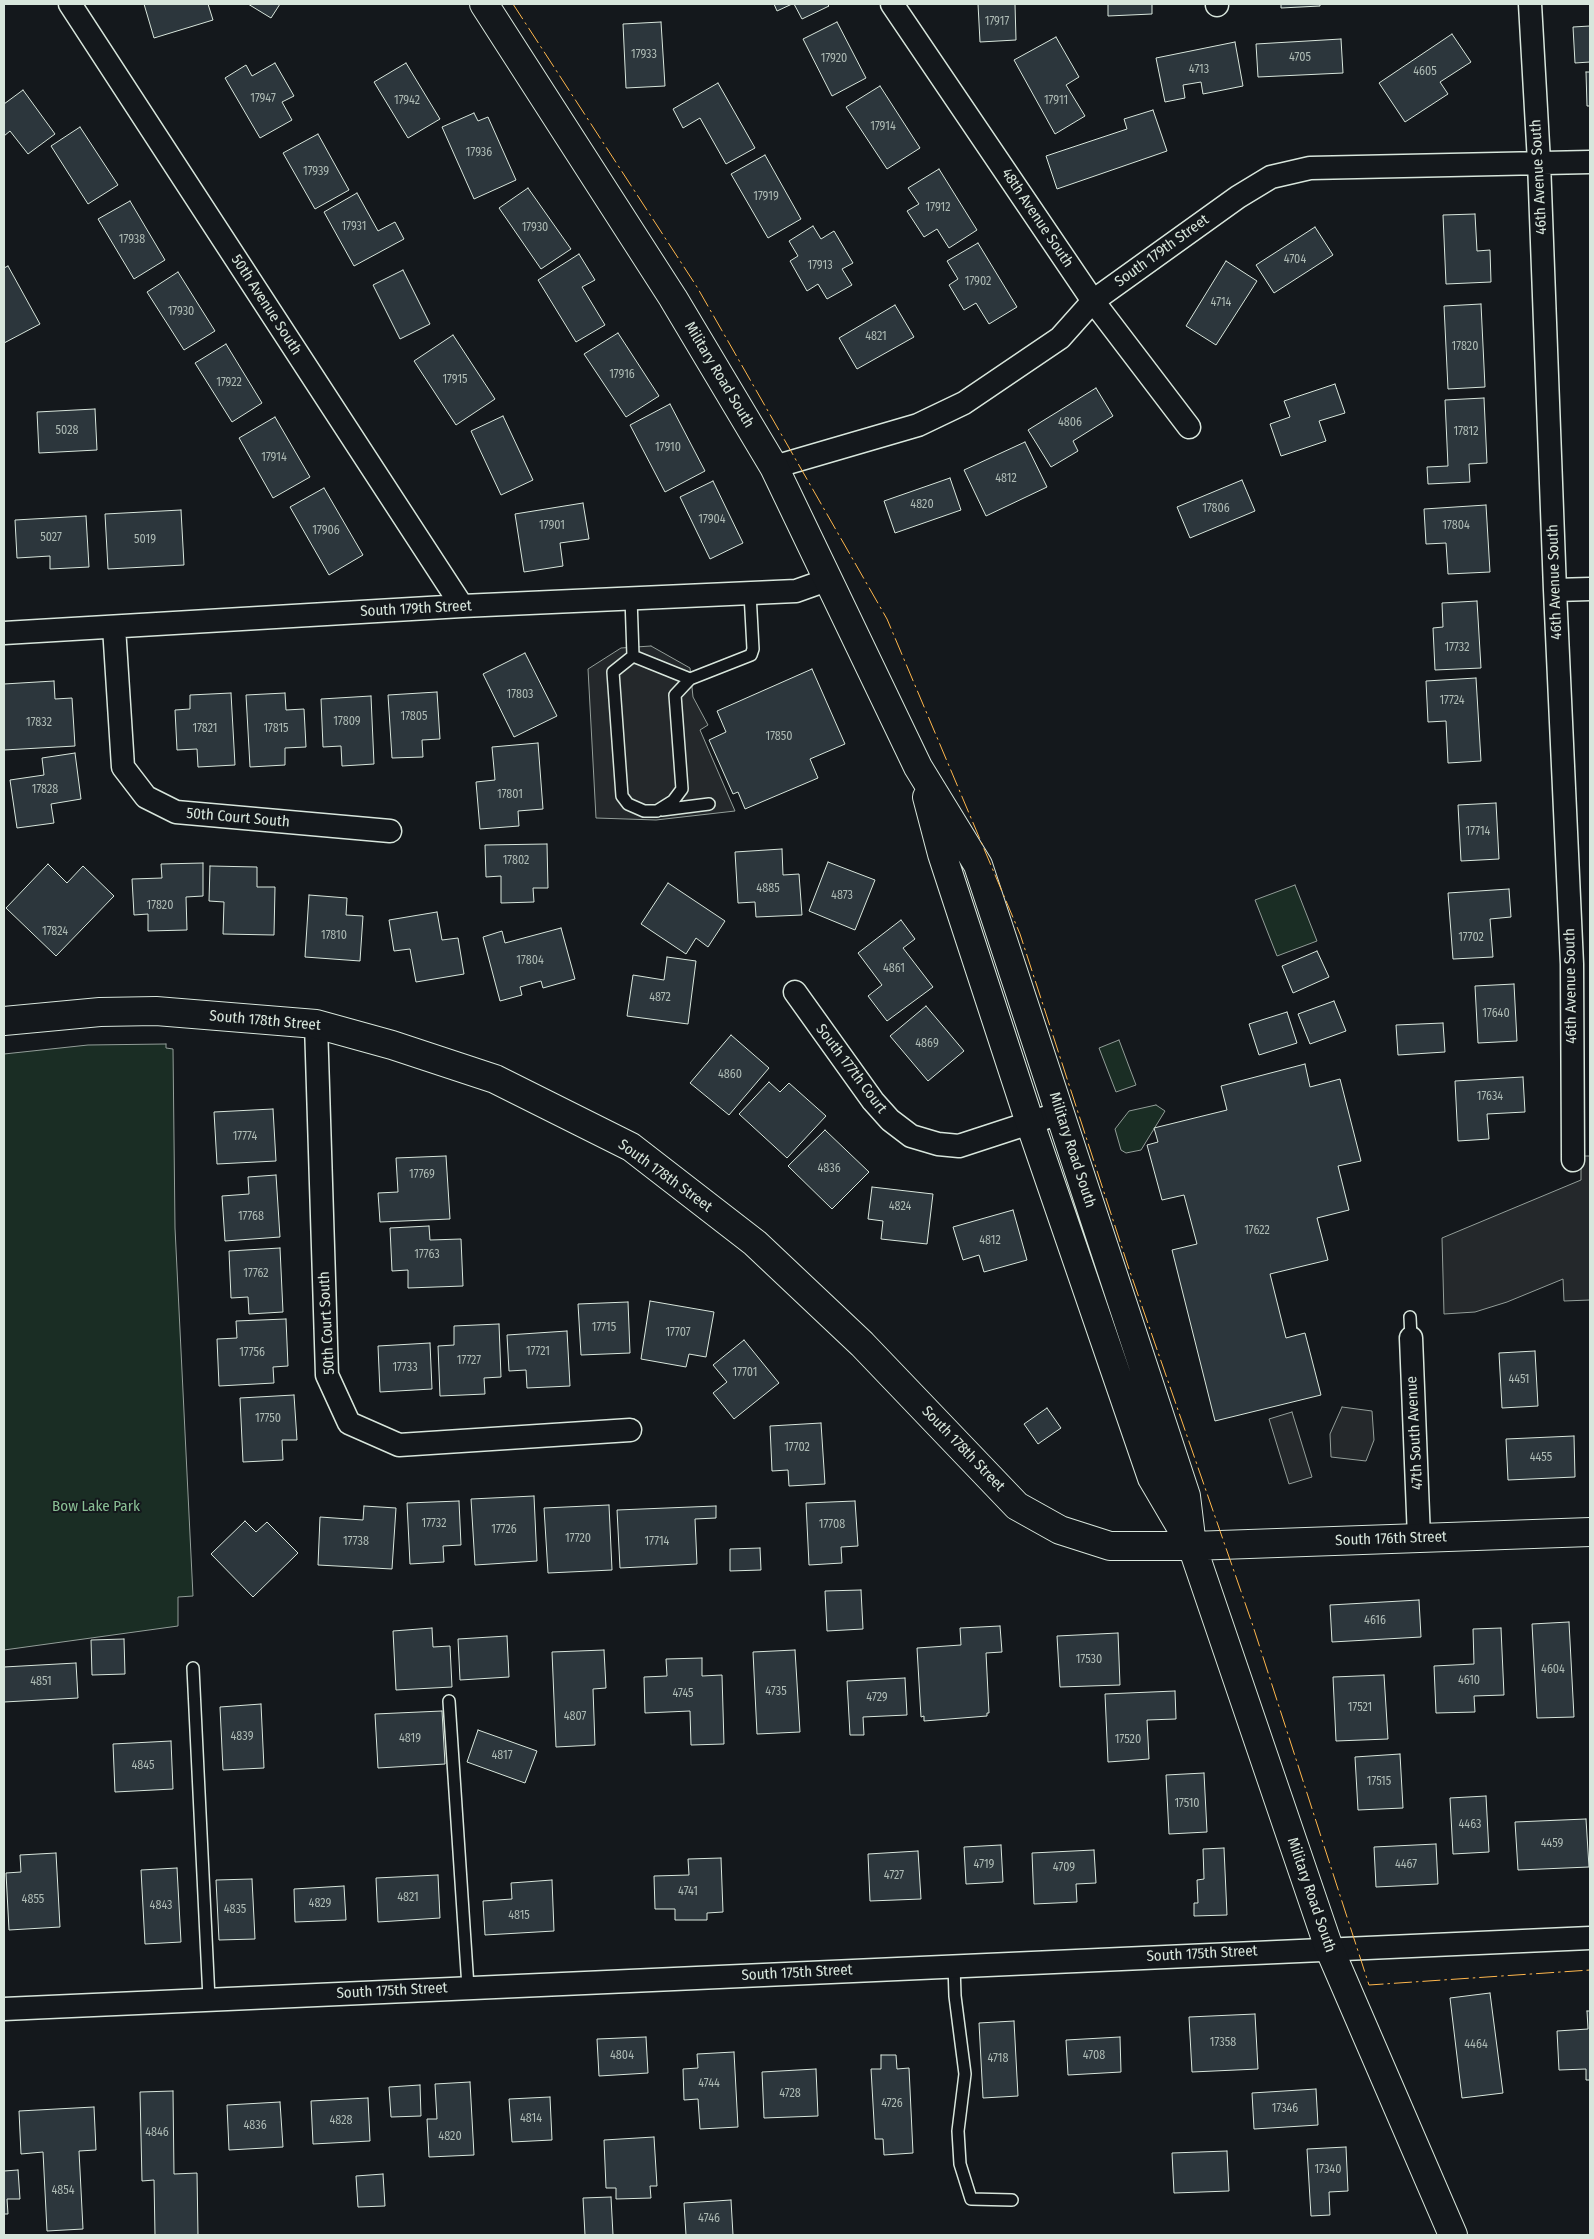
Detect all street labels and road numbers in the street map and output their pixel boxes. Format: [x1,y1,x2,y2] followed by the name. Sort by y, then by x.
[1527,119,1551,235] street label: 46th Avenue South
[997,165,1077,271] street label: 48th Avenue South
[1112,211,1212,291] street label: South 179th Street
[227,252,305,358] street label: 50th Avenue South
[680,319,758,431] street label: Military Road South
[1544,524,1566,640] street label: 46th Avenue South
[360,597,472,621] street label: South 179th Street
[186,805,290,831] street label: 50th Court South
[1561,928,1581,1044] street label: 46th Avenue South
[208,1007,322,1035] street label: South 178th Street
[812,1021,890,1117] street label: South 177th Court
[1045,1090,1099,1210] street label: Military Road South
[614,1136,716,1216] street label: South 178th Street
[315,1271,339,1375] street label: 50th Court South
[1403,1376,1427,1490] street label: 47th South Avenue
[918,1403,1008,1495] street label: South 178th Street
[1335,1528,1447,1550] street label: South 176th Street
[1283,1835,1339,1955] street label: Military Road South
[1146,1942,1258,1966] street label: South 175th Street
[741,1961,853,1985] street label: South 175th Street
[336,1979,448,2003] street label: South 175th Street

